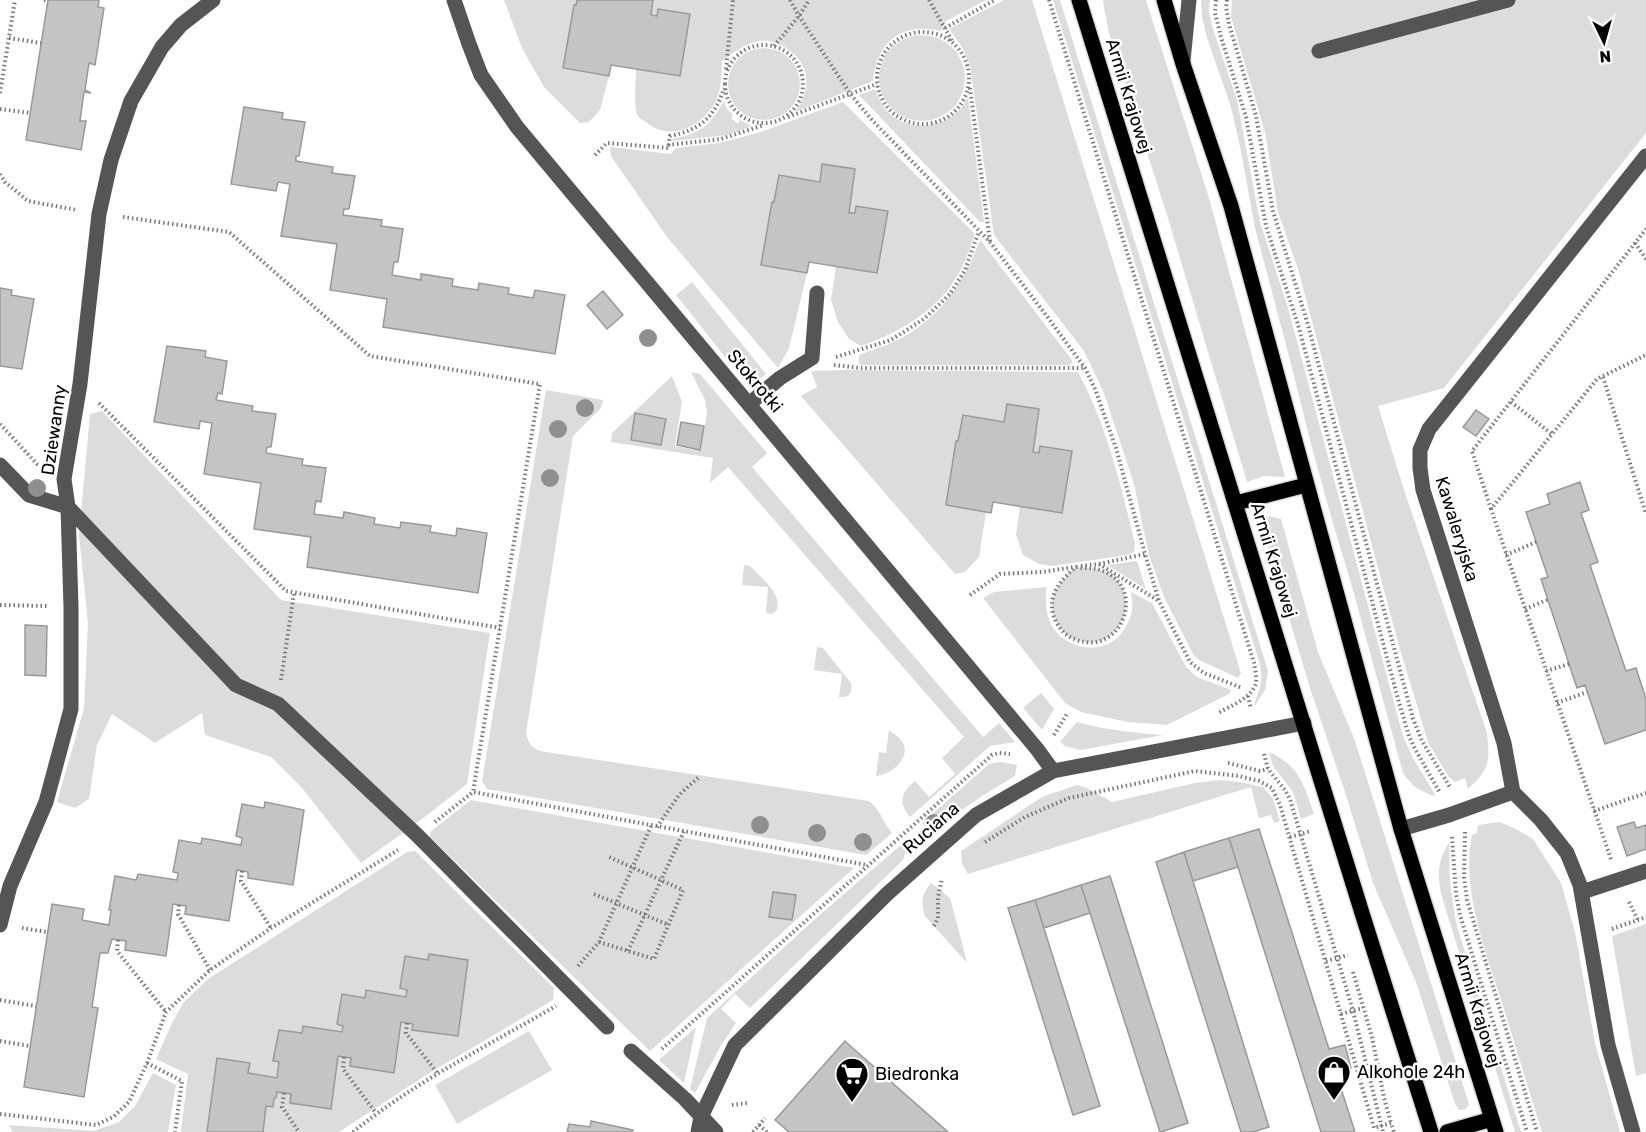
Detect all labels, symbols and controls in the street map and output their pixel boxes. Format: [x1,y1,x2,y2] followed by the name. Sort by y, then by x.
[1574,12,1634,72] north arrow
[1101,36,1157,156] street label: Armii Krajowej
[1599,46,1612,66] text: N
[722,345,788,417] street label: Stokrotki
[37,383,71,477] street label: Dziewanny
[1431,474,1483,584] street label: Kawaleryjska
[1246,500,1302,620] street label: Armii Krajowej
[898,797,964,859] street label: Ruciana
[1450,950,1506,1070] street label: Armii Krajowej
[1316,1054,1352,1101] shop icon: Alkohole 24h
[834,1056,870,1103] supermarket icon: Biedronka
[1357,1061,1465,1083] place label: Alkohole 24h
[875,1063,959,1085] place label: Biedronka

